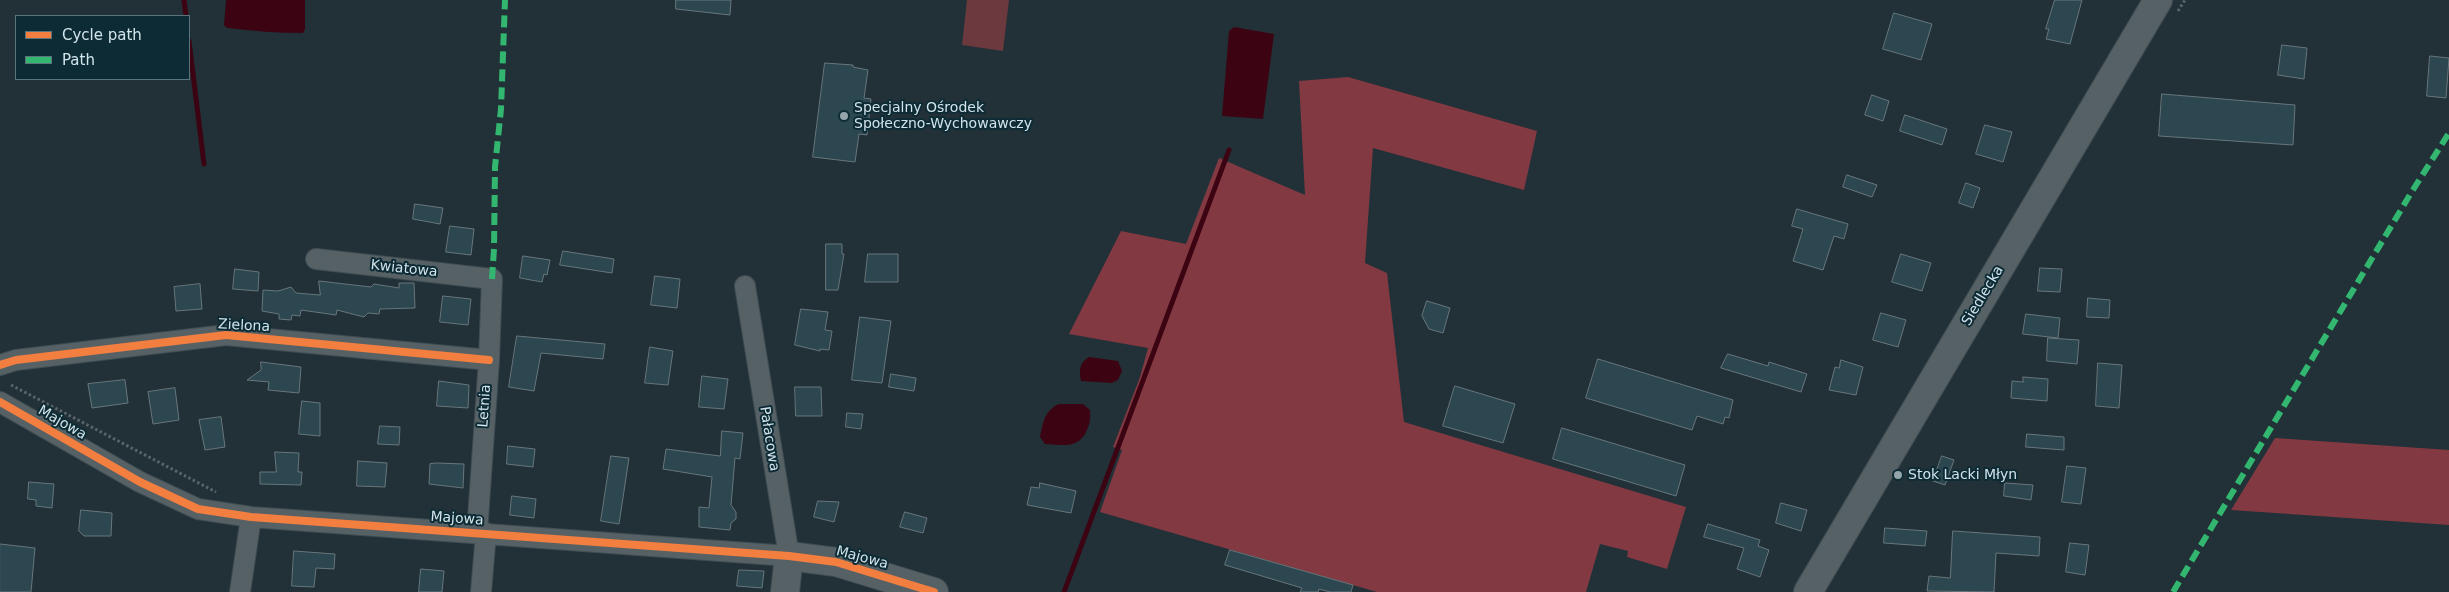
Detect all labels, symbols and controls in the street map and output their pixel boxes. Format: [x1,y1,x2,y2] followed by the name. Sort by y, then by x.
[15,15,190,80] legend
[62,26,142,44] text: Cycle path
[62,51,95,69] text: Path
[854,100,1032,132] place label: Specjalny Ośrodek Społeczno-Wychowawczy
[838,110,850,122] marker: Specjalny Ośrodek Społeczno-Wychowawczy
[370,257,438,281] street label: Kwiatowa
[1959,263,2007,329] street label: Siedlecka
[218,316,270,336] street label: Zielona
[475,384,495,428] street label: Letnia
[35,402,89,444] street label: Majowa
[756,405,782,473] street label: Pałacowa
[1908,467,2017,483] place label: Stok Lacki Młyn
[1892,469,1904,481] marker: Stok Lacki Młyn
[430,509,484,529] street label: Majowa
[834,543,890,573] street label: Majowa

